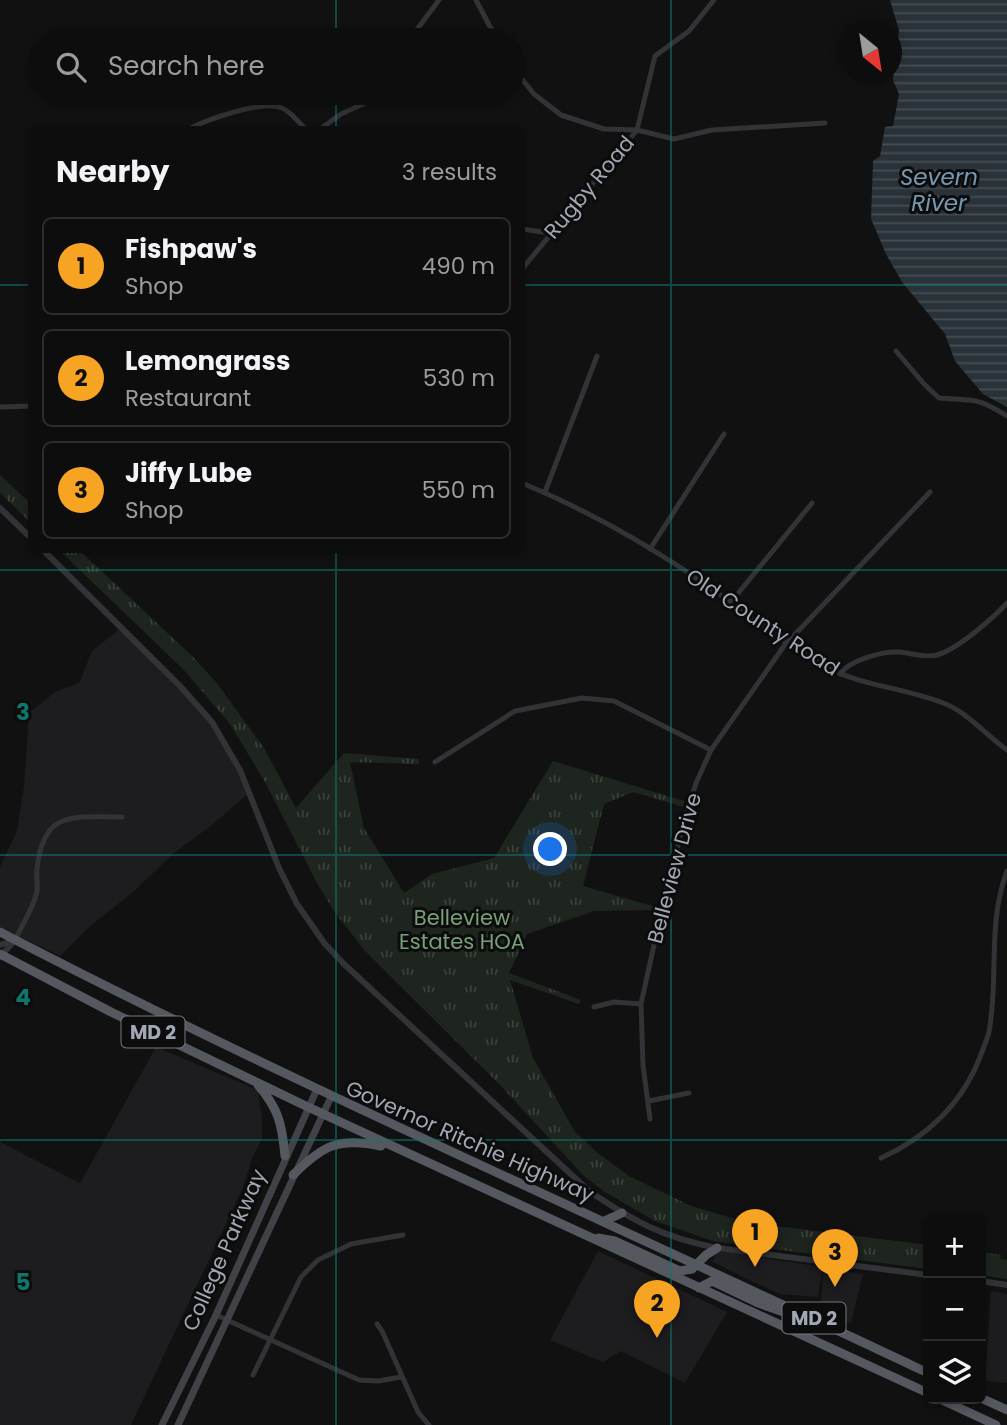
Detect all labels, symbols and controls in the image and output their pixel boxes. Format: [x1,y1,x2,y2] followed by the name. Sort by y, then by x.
[839,21,902,84] north arrow
[28,28,525,105] search box
[52,48,90,86] icon: search
[108,48,265,84] text: Search here
[537,129,641,245] street label: Rugby Road
[56,150,170,193] text: Nearby
[402,156,497,188] text: 3 results
[900,161,978,219] water label: Severn River
[125,231,257,267] text: Fishpaw's
[77,250,85,282] text: 1
[422,250,495,282] text: 490 m
[125,270,184,302] text: Shop
[125,343,291,379] text: Lemongrass
[74,362,88,394] text: 2
[423,362,495,394] text: 530 m
[125,382,251,414] text: Restaurant
[125,455,252,491] text: Jiffy Lube
[74,474,88,506] text: 3
[422,474,495,506] text: 550 m
[125,494,184,526] text: Shop
[681,561,845,683] street label: Old County Road
[16,696,30,728] text: 3
[640,790,708,946] street label: Belleview Drive
[533,832,567,866] your location
[399,903,525,956] park label: Belleview Estates HOA
[15,981,31,1013] text: 4
[122,1016,184,1048] road number: MD 2
[341,1073,599,1209] street label: Governor Ritchie Highway
[175,1164,273,1335] street label: College Parkway
[732,1209,778,1267] pin: 1
[923,1215,986,1404] map controls
[923,1215,986,1278] button: +
[812,1229,858,1287] pin: 3
[16,1266,30,1298] text: 5
[923,1278,986,1341] button: −
[634,1280,680,1338] pin: 2
[782,1302,846,1334] road number: MD 2
[923,1341,986,1404] button: layers

